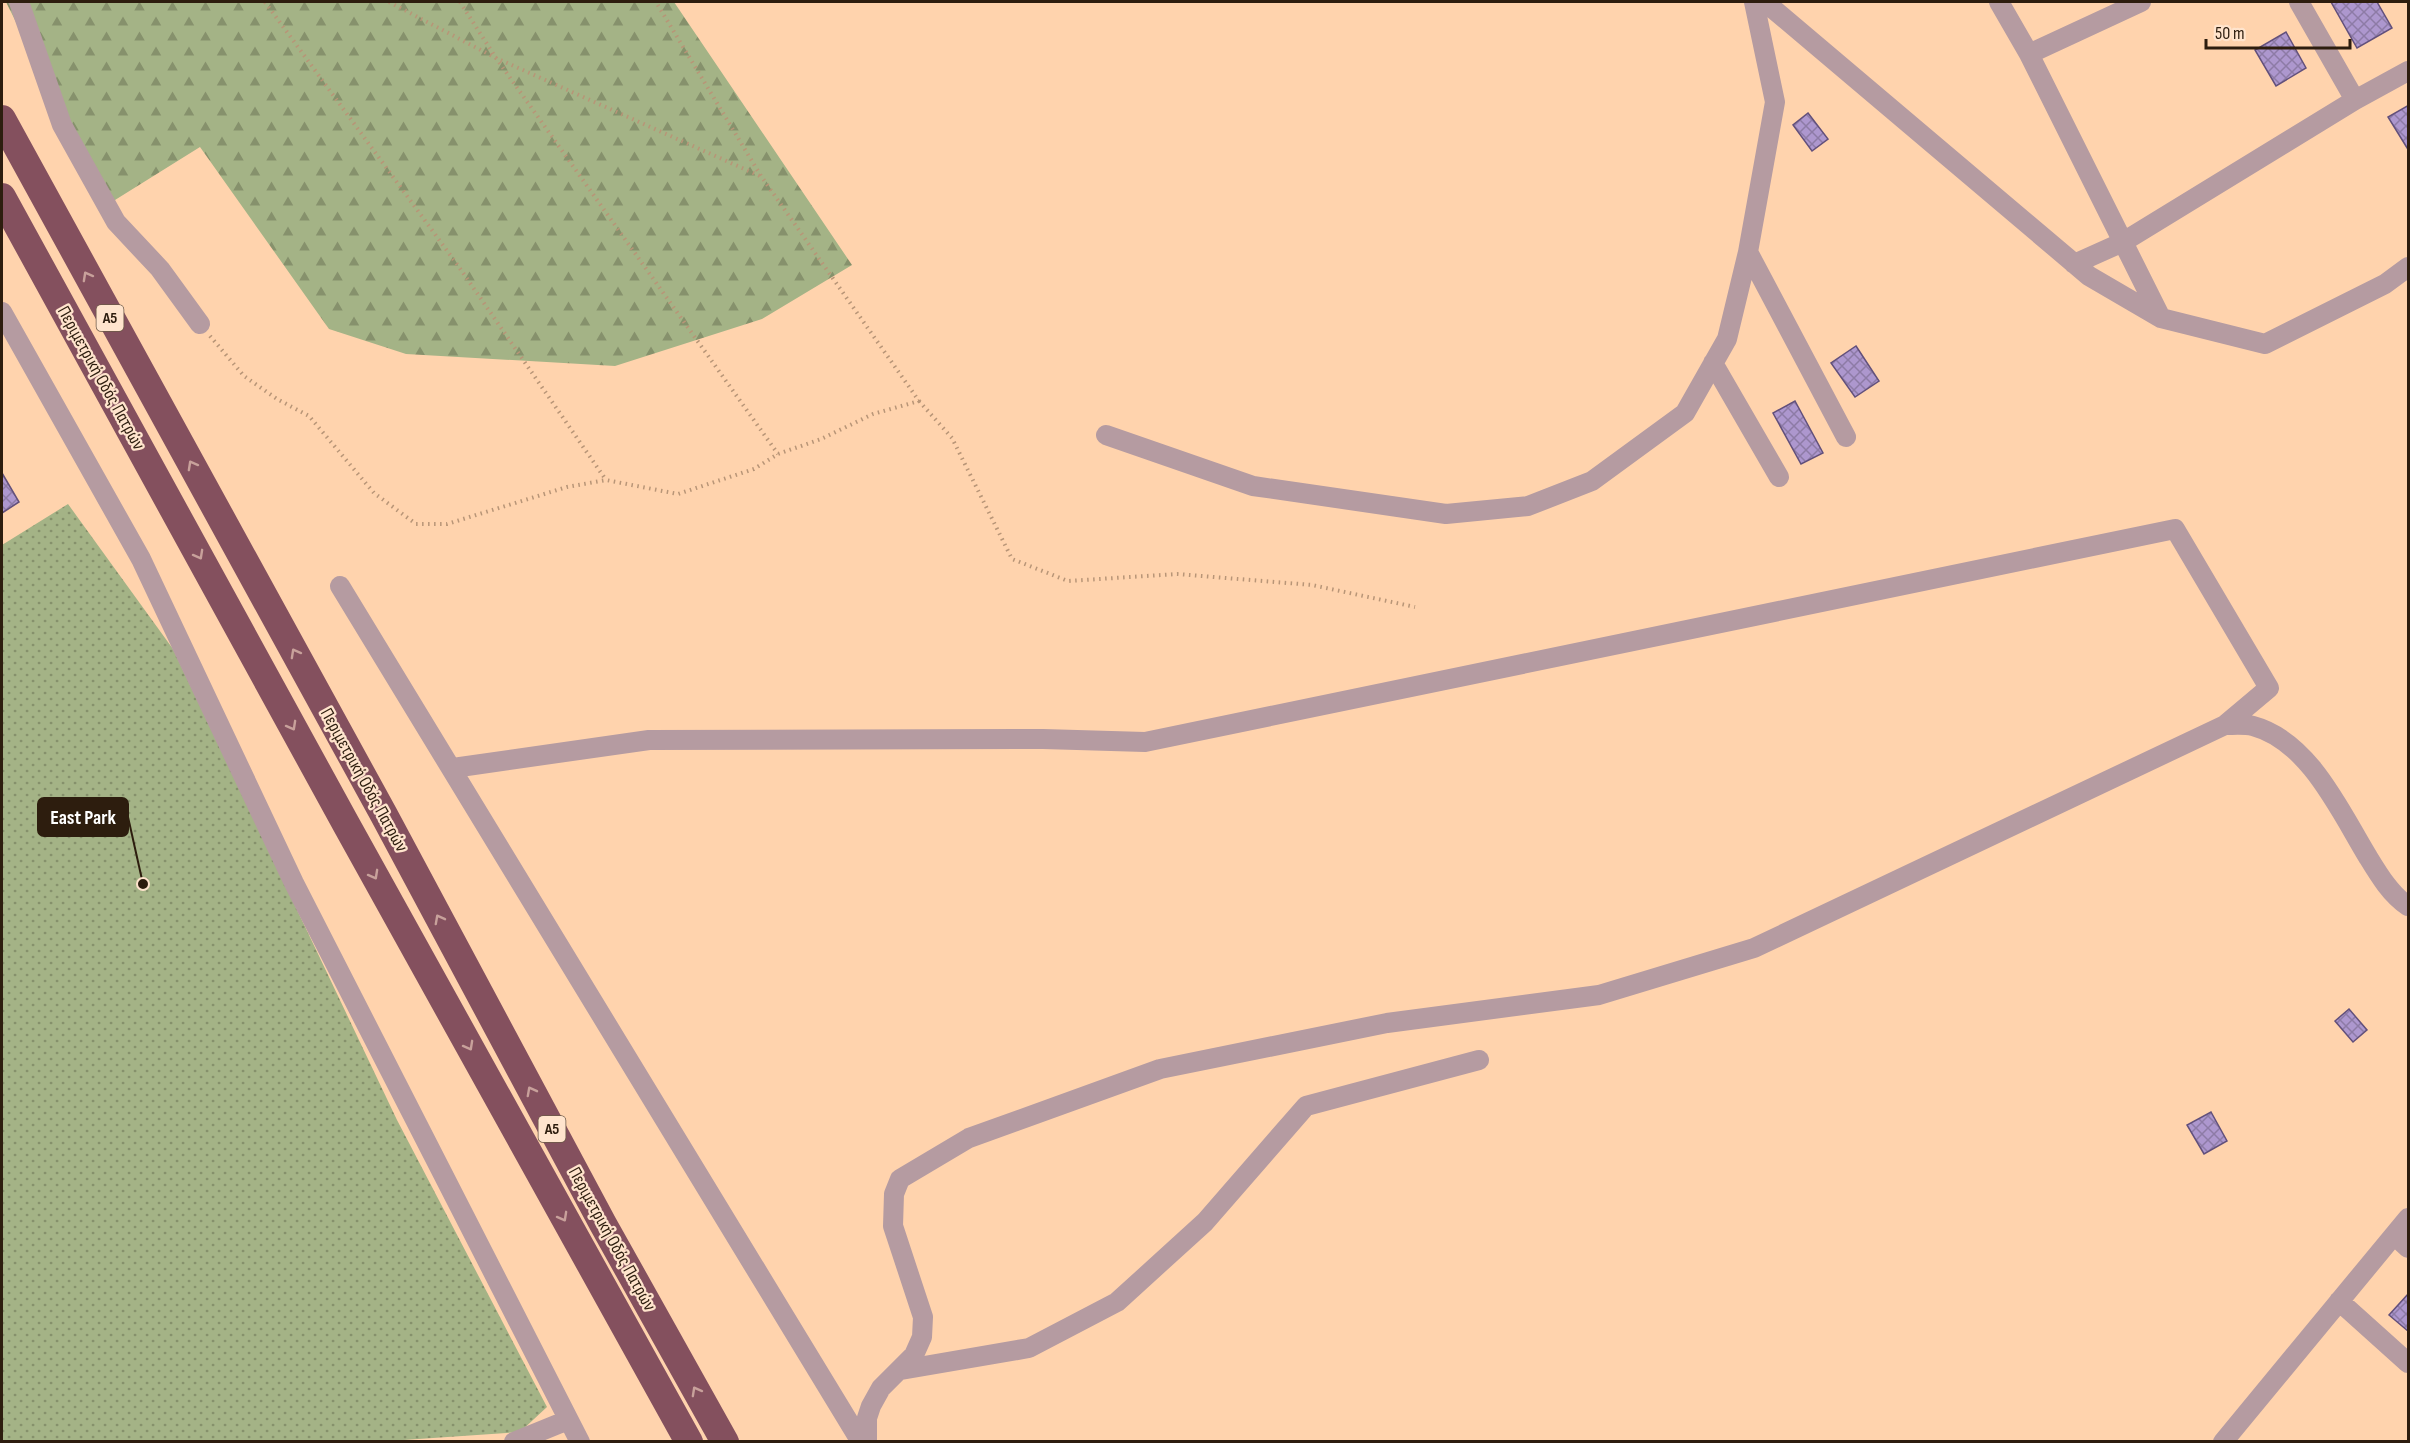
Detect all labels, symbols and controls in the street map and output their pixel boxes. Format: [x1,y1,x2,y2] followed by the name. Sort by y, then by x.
[2206,12,2350,50] scale bar
[2215,23,2245,44] text: 50 m
[83,272,94,282] one-way arrow
[53,303,149,453] street label: Περιμετρική Οδός Πατρών
[96,305,124,331] road number: Α5
[188,461,199,471] one-way arrow
[192,549,203,559] one-way arrow
[291,649,302,659] one-way arrow
[316,705,412,855] street label: Περιμετρική Οδός Πατρών
[285,720,297,731] one-way arrow
[38,798,128,836] callout: East Park
[50,806,116,830] text: East Park
[367,869,378,880] one-way arrow
[435,915,446,925] one-way arrow
[462,1040,473,1050] one-way arrow
[527,1087,538,1097] one-way arrow
[538,1116,566,1142] road number: Α5
[564,1164,660,1314] street label: Περιμετρική Οδός Πατρών
[556,1210,567,1221] one-way arrow
[692,1386,703,1397] one-way arrow

